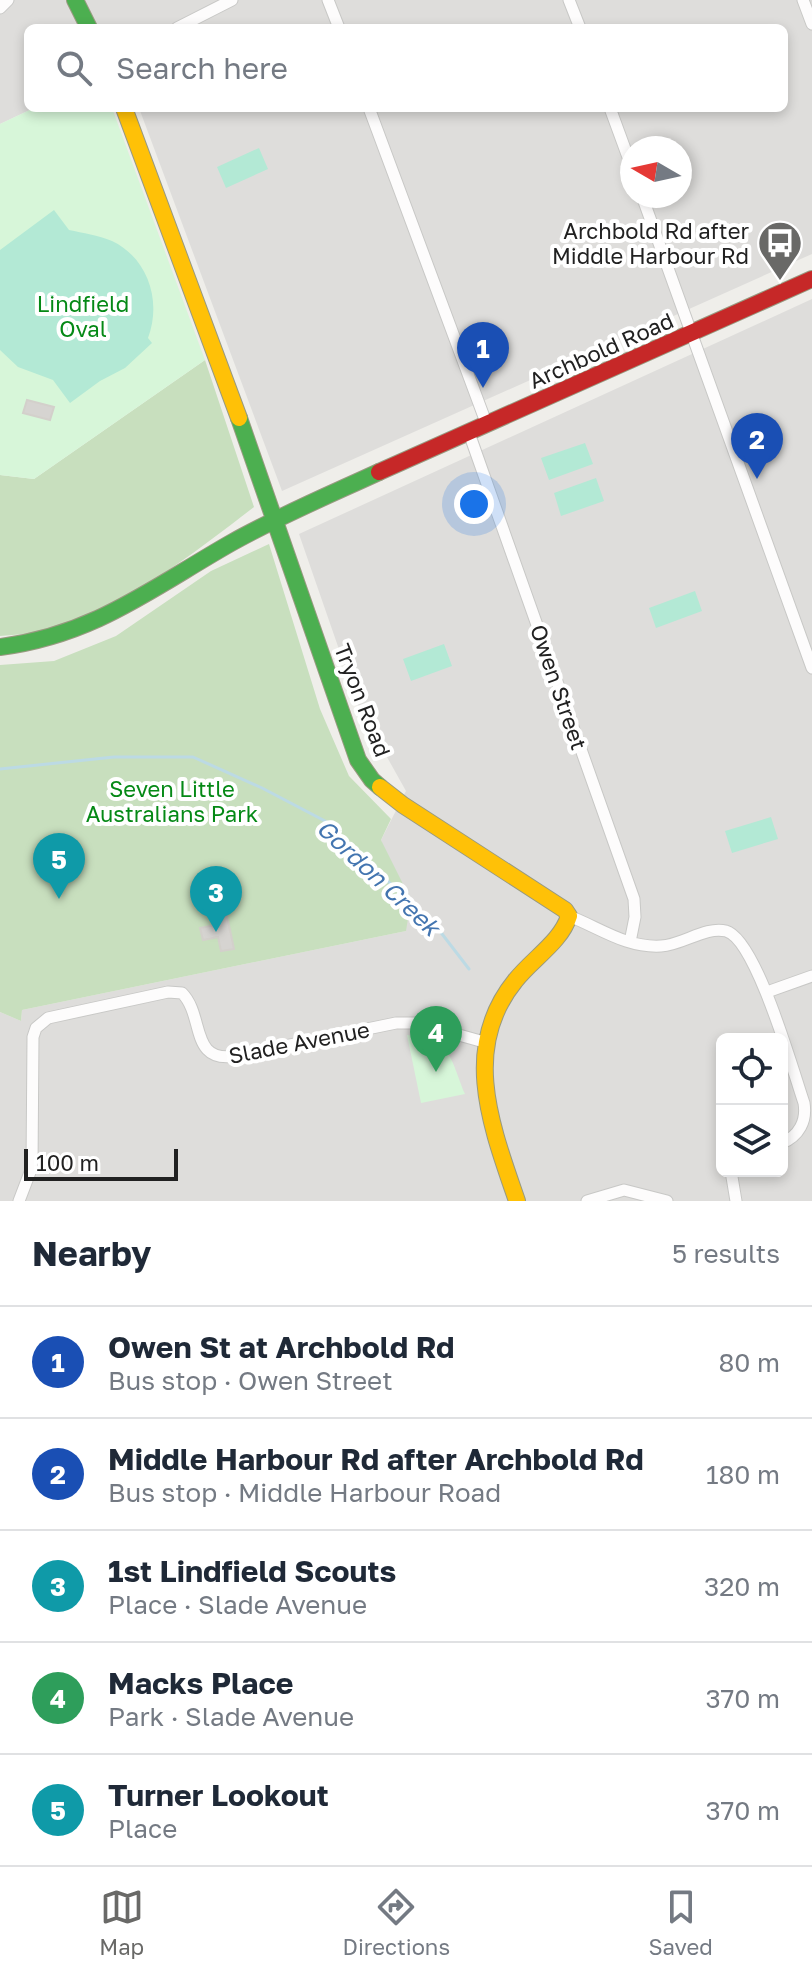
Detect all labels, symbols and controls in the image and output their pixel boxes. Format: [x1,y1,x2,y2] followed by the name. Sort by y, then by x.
[24,24,788,112] search box
[52,46,96,90] icon: search
[116,50,288,86] text: Search here
[620,136,692,208] north arrow
[552,217,749,269] place label: Archbold Rd after Middle Harbour Rd
[756,219,804,282] bus stop icon: Archbold Rd after Middle Harbour Rd
[37,290,129,342] park label: Lindfield Oval
[525,306,677,394] street label: Archbold Road
[457,322,509,388] pin: 1
[731,413,783,479] pin: 2
[454,484,494,524] your location
[525,621,593,753] street label: Owen Street
[329,640,397,760] street label: Tryon Road
[86,775,258,827] park label: Seven Little Australians Park
[312,813,448,943] water label: Gordon Creek
[33,833,85,899] pin: 5
[190,866,242,932] pin: 3
[410,1006,462,1072] pin: 4
[226,1015,372,1069] street label: Slade Avenue
[716,1033,788,1177] map controls
[716,1033,788,1105] button: locate
[716,1105,788,1177] button: layers
[24,1145,178,1181] scale bar
[36,1149,99,1176] text: 100 m
[32,1233,152,1273] text: Nearby
[672,1238,780,1269] text: 5 results
[108,1329,455,1365] text: Owen St at Archbold Rd
[51,1347,65,1378] text: 1
[719,1347,780,1378] text: 80 m
[108,1365,393,1396] text: Bus stop · Owen Street
[108,1441,644,1477] text: Middle Harbour Rd after Archbold Rd
[50,1459,66,1490] text: 2
[706,1459,780,1490] text: 180 m
[108,1477,501,1508] text: Bus stop · Middle Harbour Road
[108,1553,396,1589] text: 1st Lindfield Scouts
[50,1571,66,1602] text: 3
[704,1571,780,1602] text: 320 m
[108,1589,367,1620] text: Place · Slade Avenue
[108,1665,293,1701] text: Macks Place
[50,1683,66,1714] text: 4
[705,1683,780,1714] text: 370 m
[108,1701,354,1732] text: Park · Slade Avenue
[108,1777,329,1813] text: Turner Lookout
[50,1795,66,1826] text: 5
[705,1795,780,1826] text: 370 m
[108,1813,177,1844] text: Place
[99,1885,144,1960] tab: Map
[343,1885,450,1960] tab: Directions
[649,1885,713,1960] tab: Saved

